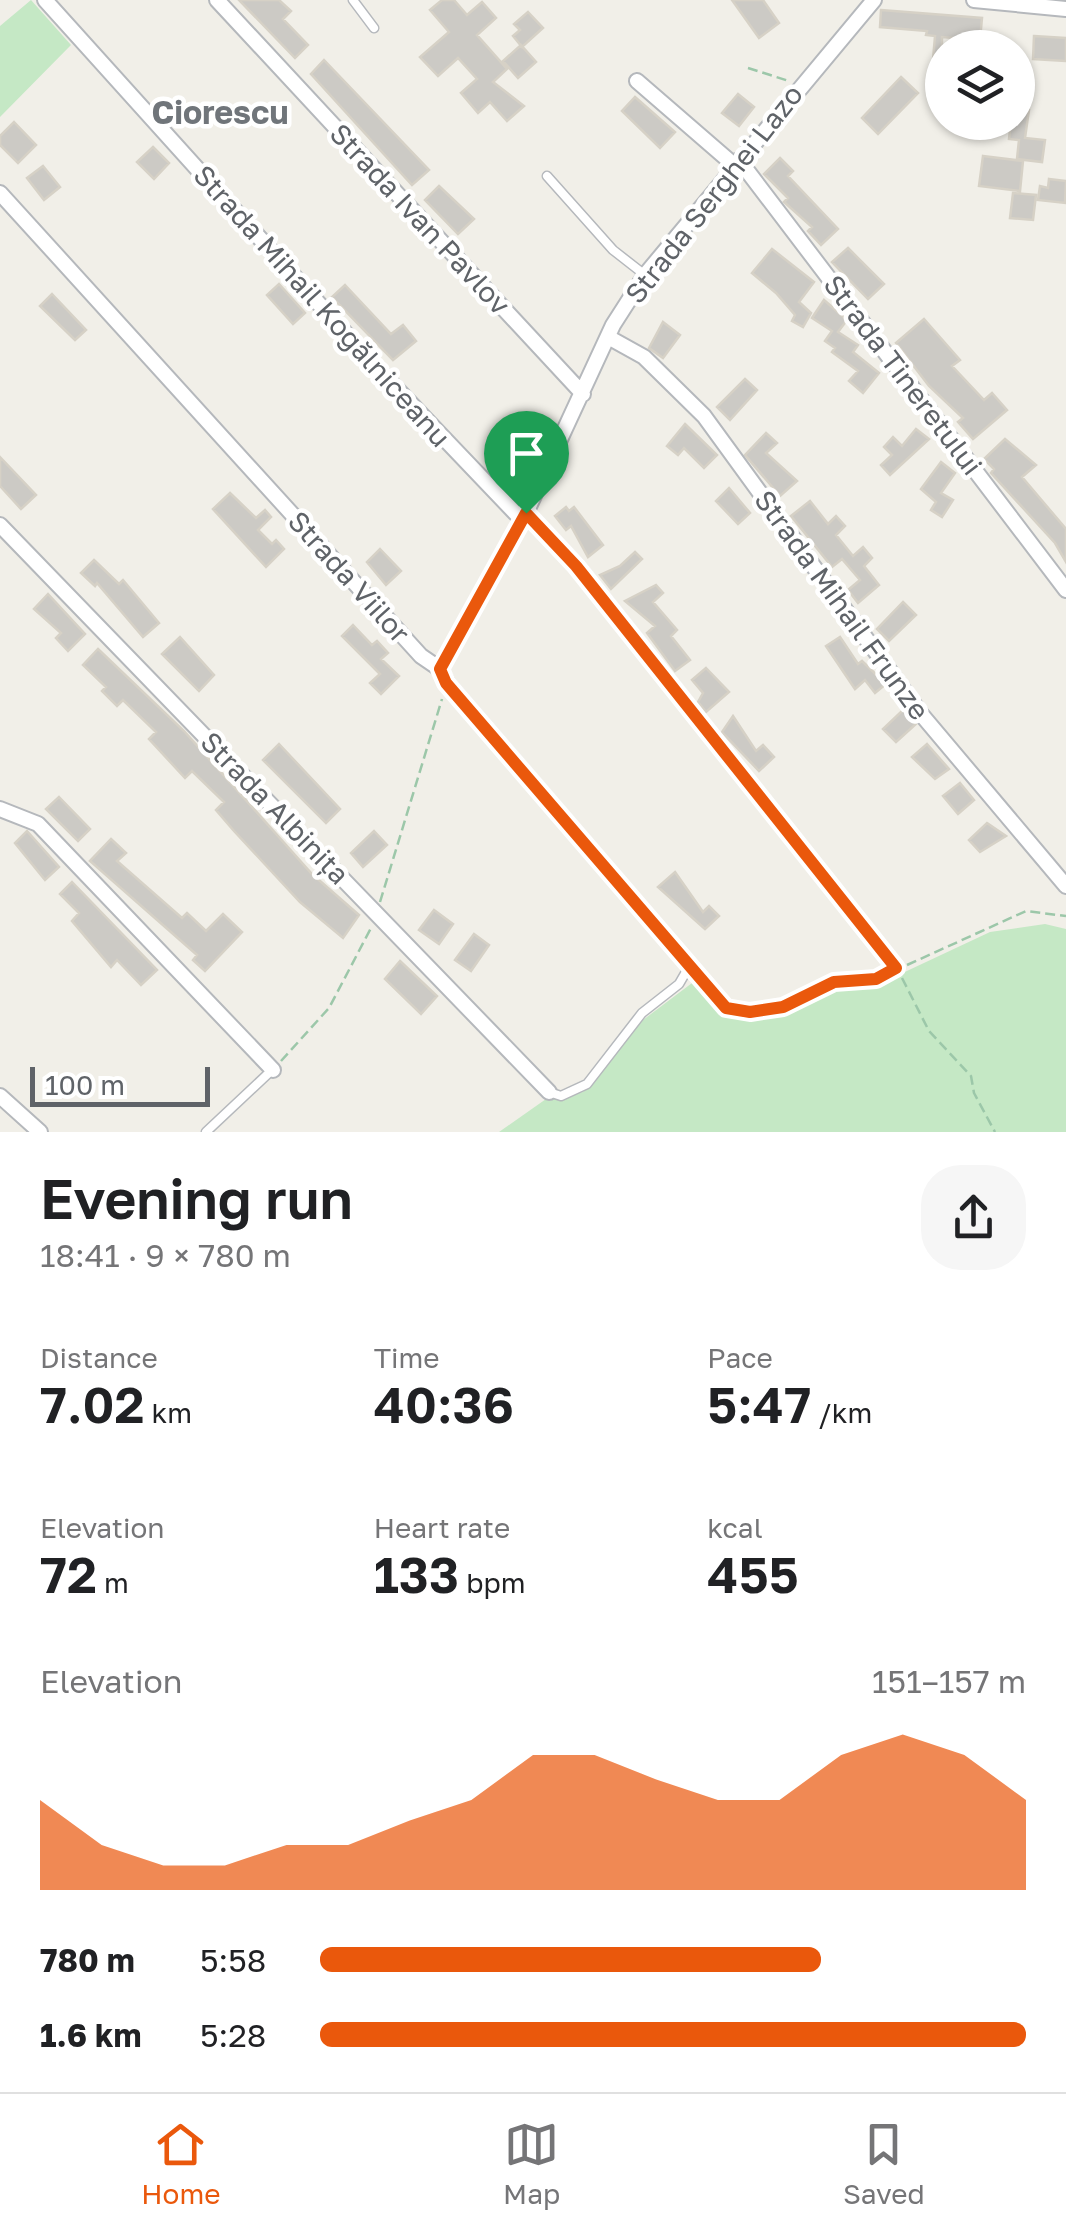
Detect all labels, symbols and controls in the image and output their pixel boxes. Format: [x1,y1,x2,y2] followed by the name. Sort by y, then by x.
[925,30,1035,140] map controls
[925,30,1035,140] button: layers
[618,78,809,310] street label: Strada Serghei Lazo
[152,93,288,131] district label: Ciorescu
[324,117,517,321] street label: Strada Ivan Pavlov
[187,158,457,453] street label: Strada Mihail Kogălniceanu
[817,268,989,481] street label: Strada Tineretului
[484,411,569,514] pin
[499,426,554,481] icon: arrive
[748,484,937,726] street label: Strada Mihail Frunze
[282,504,417,649] street label: Strada Viilor
[194,725,356,891] street label: Strada Albinița
[30,1062,210,1106] scale bar
[45,1068,125,1101] text: 100 m
[40,1165,353,1231] text: Evening run
[921,1165,1026,1270] button: share
[40,1236,291,1274] text: 18:41 · 9 × 780 m
[40,1341,158,1374] text: Distance
[374,1341,440,1374] text: Time
[707,1341,773,1374] text: Pace
[40,1374,144,1434] text: 7.02
[374,1374,514,1434] text: 40:36
[707,1374,811,1434] text: 5:47
[144,1396,192,1429] text: km
[811,1396,872,1429] text: /km
[40,1511,165,1544] text: Elevation
[374,1511,510,1544] text: Heart rate
[707,1511,763,1544] text: kcal
[40,1544,97,1604] text: 72
[374,1544,459,1604] text: 133
[707,1544,799,1604] text: 455
[97,1566,129,1599] text: m
[459,1566,526,1599] text: bpm
[40,1662,182,1700] text: Elevation
[872,1662,1026,1700] text: 151–157 m
[40,1941,135,1979] text: 780 m
[200,1941,266,1979] text: 5:58
[40,2016,142,2054] text: 1.6 km
[200,2016,266,2054] text: 5:28
[141,2117,220,2210] tab: Home
[503,2117,560,2210] tab: Map
[843,2117,925,2210] tab: Saved

